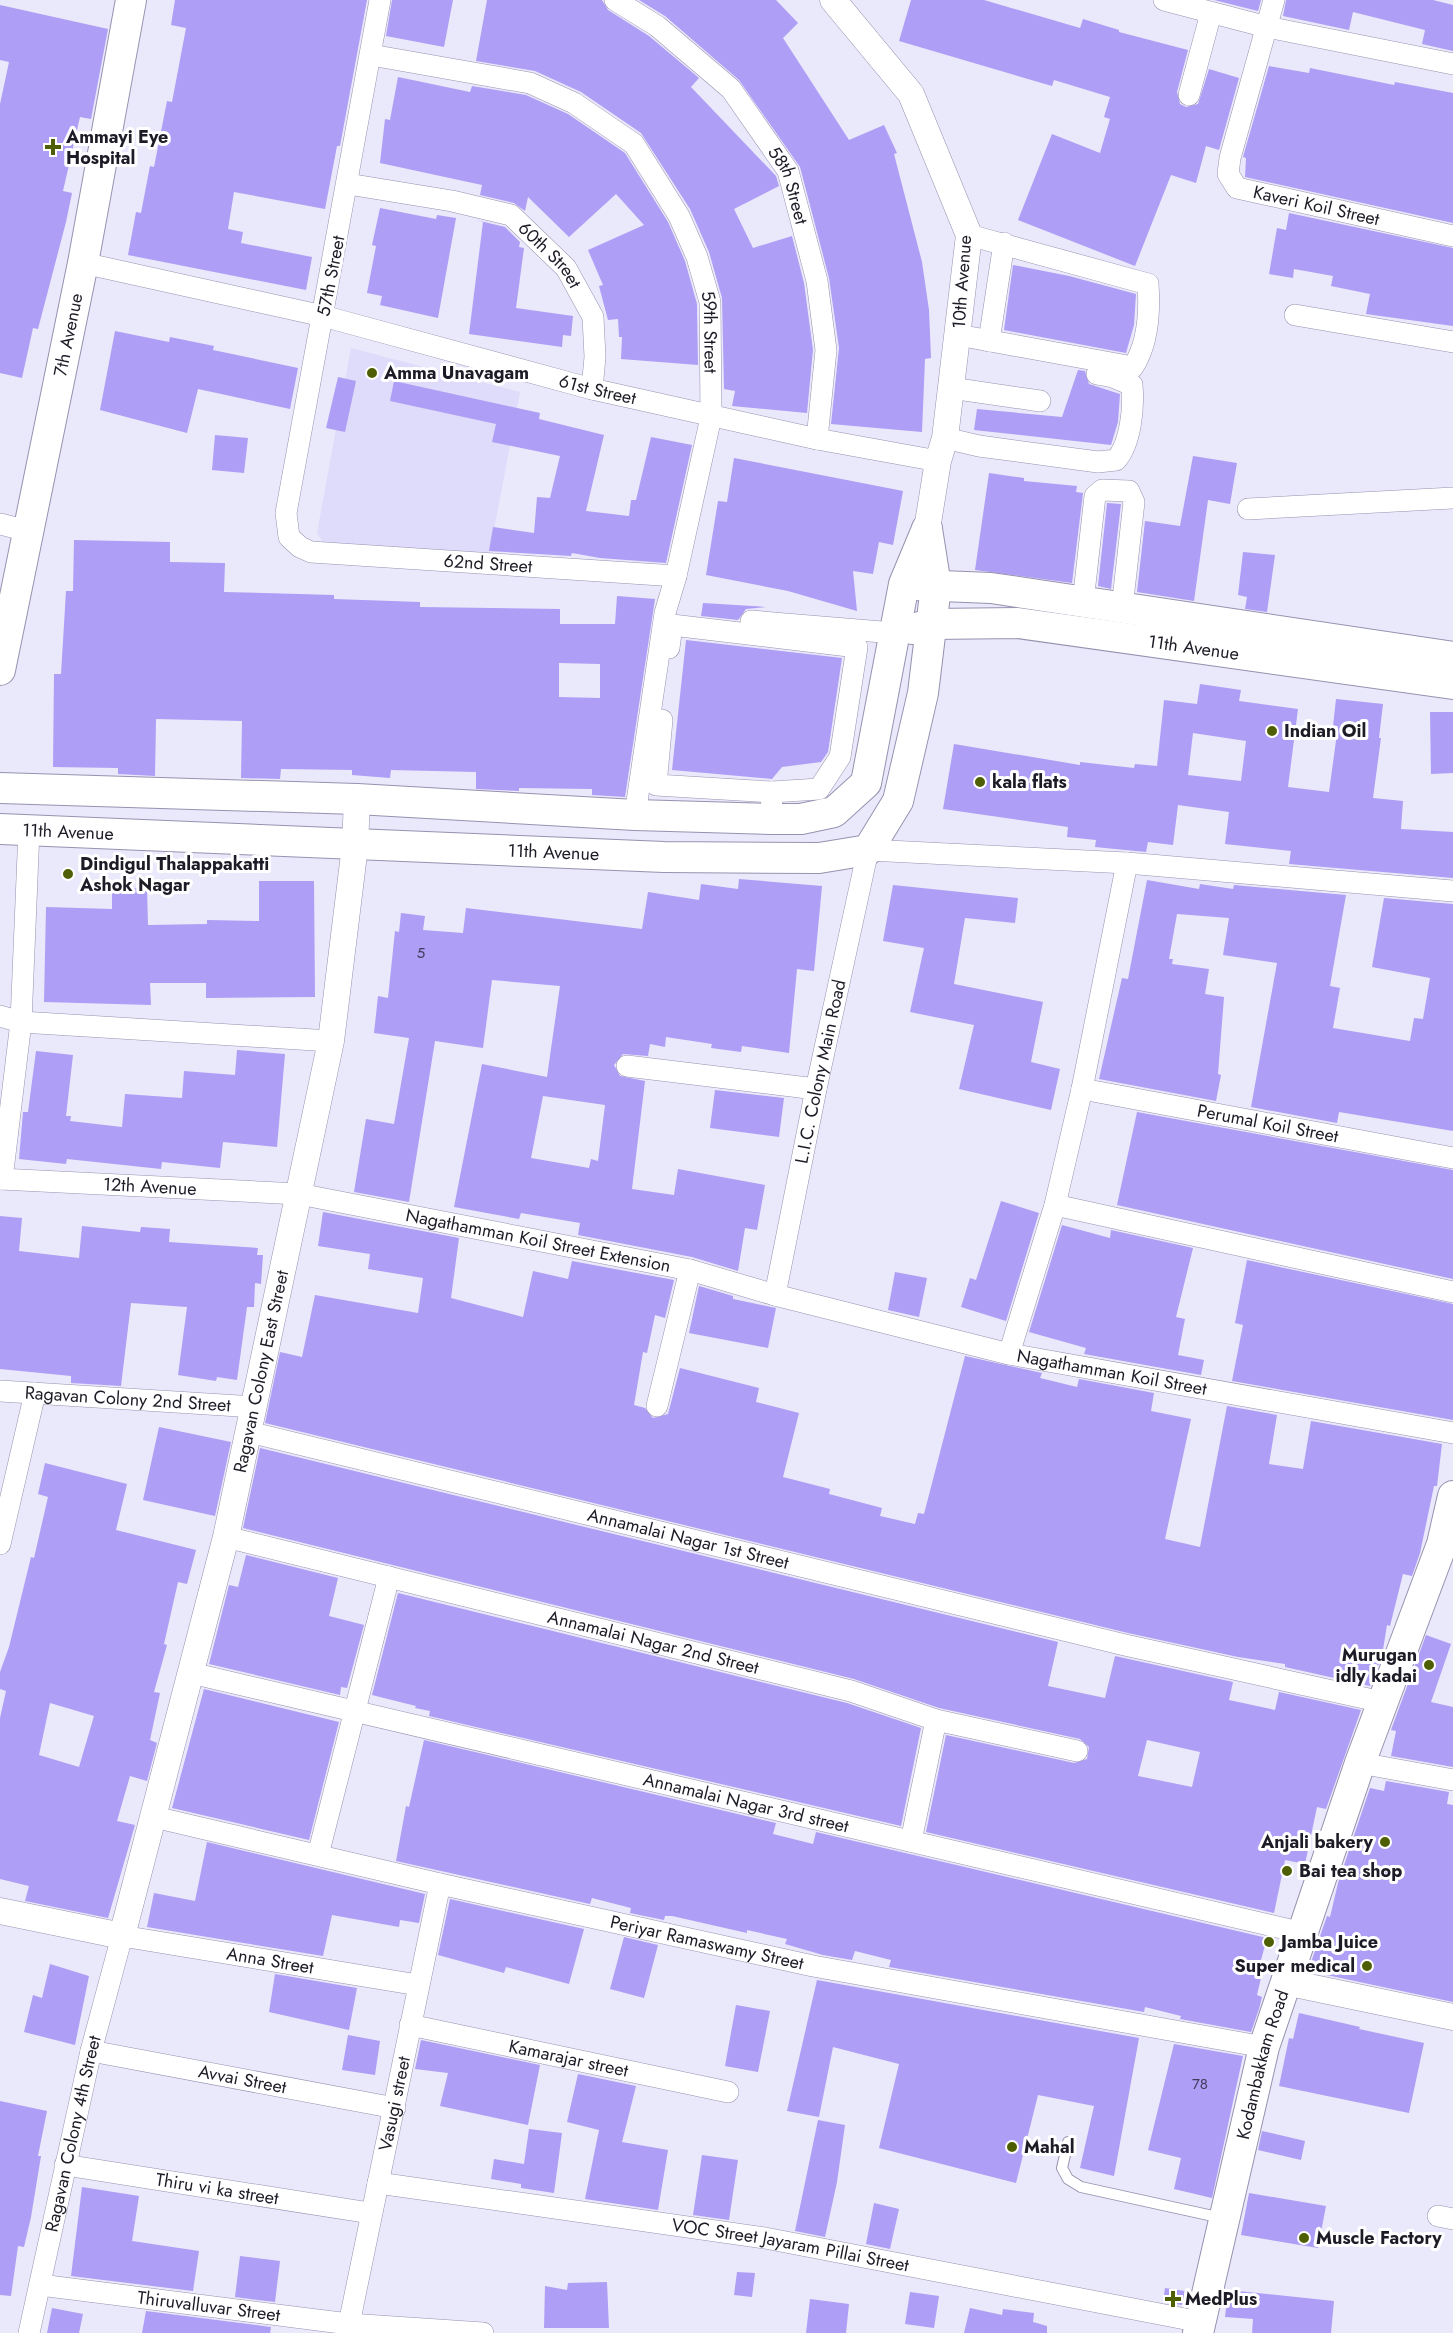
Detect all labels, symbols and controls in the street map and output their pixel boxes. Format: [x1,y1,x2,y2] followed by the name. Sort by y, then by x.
[65,124,168,171] place label: Ammayi Eye Hospital
[44,138,62,156] marker: Ammayi Eye Hospital
[762,141,815,228] street label: 58th Street
[1251,179,1383,232] street label: Kaveri Koil Street
[512,216,588,294] street label: 60th Street
[310,233,352,319] street label: 57th Street
[946,234,978,330] street label: 10th Avenue
[694,288,724,374] street label: 59th Street
[47,291,90,379] street label: 7th Avenue
[383,360,529,386] place label: Amma Unavagam
[365,366,379,380] marker: Amma Unavagam
[556,368,639,412] street label: 61st Street
[443,548,534,580] street label: 62nd Street
[1147,628,1241,667] street label: 11th Avenue
[1284,718,1366,744] place label: Indian Oil
[1265,724,1279,738] marker: Indian Oil
[992,769,1067,795] place label: kala flats
[973,775,987,789] marker: kala flats
[22,817,114,847] street label: 11th Avenue
[507,837,600,867] street label: 11th Avenue
[79,851,269,898] place label: Dindigul Thalappakatti Ashok Nagar
[61,867,75,881] marker: Dindigul Thalappakatti Ashok Nagar
[417,942,425,964] house number: 5
[788,977,852,1166] street label: L.I.C. Colony Main Road
[1195,1098,1341,1150] street label: Perumal Koil Street
[102,1171,197,1202] street label: 12th Avenue
[403,1202,673,1279] street label: Nagathamman Koil Street Extension
[227,1267,295,1475] street label: Ragavan Colony East Street
[1015,1343,1209,1402] street label: Nagathamman Koil Street
[24,1380,232,1418] street label: Ragavan Colony 2nd Street
[585,1502,792,1576] street label: Annamalai Nagar 1st Street
[545,1604,762,1681] street label: Annamalai Nagar 2nd Street
[1335,1642,1417,1689] place label: Murugan idly kadai
[1422,1658,1436,1672] marker: Murugan idly kadai
[641,1766,852,1840] street label: Annamalai Nagar 3rd street
[1260,1829,1374,1855] place label: Anjali bakery
[1378,1835,1392,1849] marker: Anjali bakery
[1299,1858,1402,1884] place label: Bai tea shop
[1280,1864,1294,1878] marker: Bai tea shop
[608,1909,807,1977] street label: Periyar Ramaswamy Street
[1278,1929,1378,1955] place label: Jamba Juice
[1262,1935,1276,1949] marker: Jamba Juice
[225,1941,316,1981] street label: Anna Street
[1235,1953,1355,1979] place label: Super medical
[1360,1959,1374,1973] marker: Super medical
[1230,1986,1295,2142] street label: Kodambakkam Road
[39,2032,108,2235] street label: Ragavan Colony 4th Street
[506,2033,631,2084] street label: Kamarajar street
[372,2053,417,2153] street label: Vasugi street
[196,2058,289,2100] street label: Avvai Street
[1192,2073,1208,2095] house number: 78
[1024,2134,1075,2160] place label: Mahal
[1005,2140,1019,2154] marker: Mahal
[154,2166,281,2212] street label: Thiru vi ka street
[670,2212,912,2279] street label: VOC Street Jayaram Pillai Street
[1316,2225,1442,2251] place label: Muscle Factory
[1297,2231,1311,2245] marker: Muscle Factory
[136,2284,282,2328] street label: Thiruvalluvar Street
[1185,2286,1257,2312] place label: MedPlus
[1166,2292,1180,2306] marker: MedPlus

